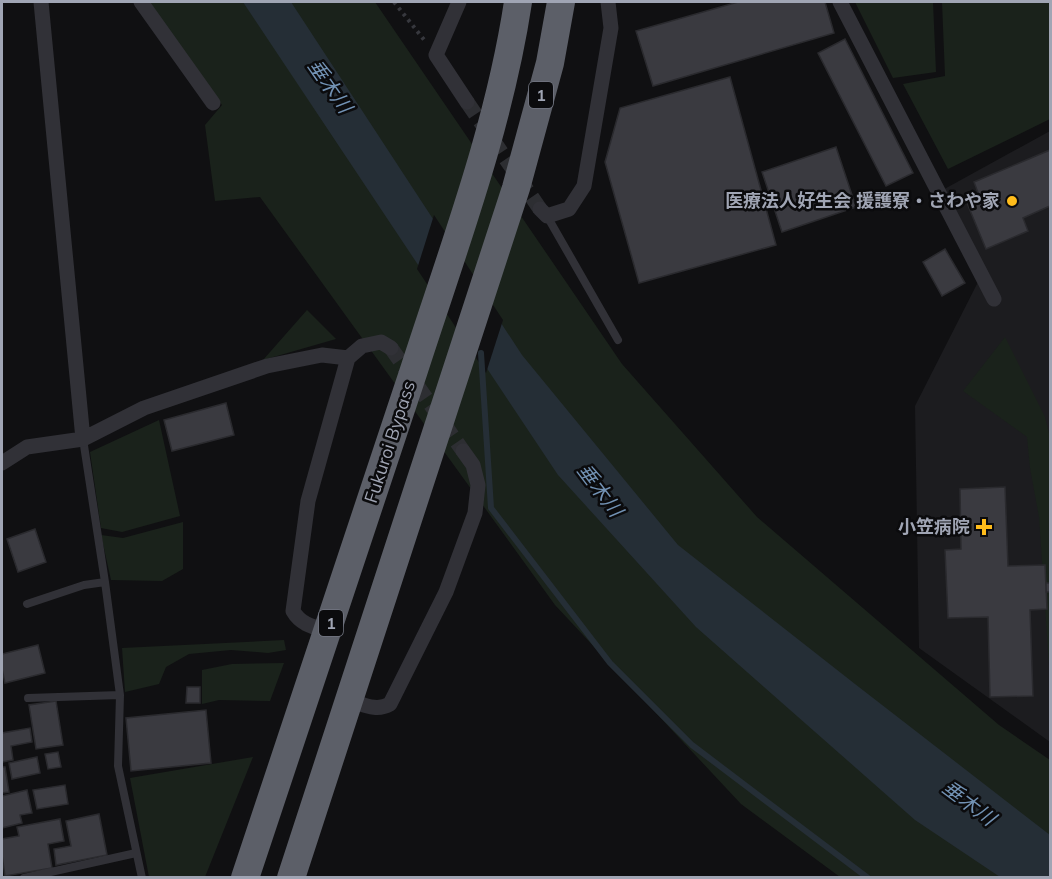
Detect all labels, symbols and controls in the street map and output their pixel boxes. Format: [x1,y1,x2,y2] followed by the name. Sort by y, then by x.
[303,54,359,119] water label: 垂木川
[529,82,553,108] road number: 1
[725,189,1000,212] place label: 医療法人好生会 援護寮・さわや家
[1005,194,1019,208] marker: 医療法人好生会 援護寮・さわや家
[359,378,420,506] street label: Fukuroi Bypass
[572,458,630,523] water label: 垂木川
[898,515,970,538] place label: 小笠病院
[975,518,993,536] marker: 小笠病院
[319,610,343,636] road number: 1
[938,775,1002,832] water label: 垂木川

